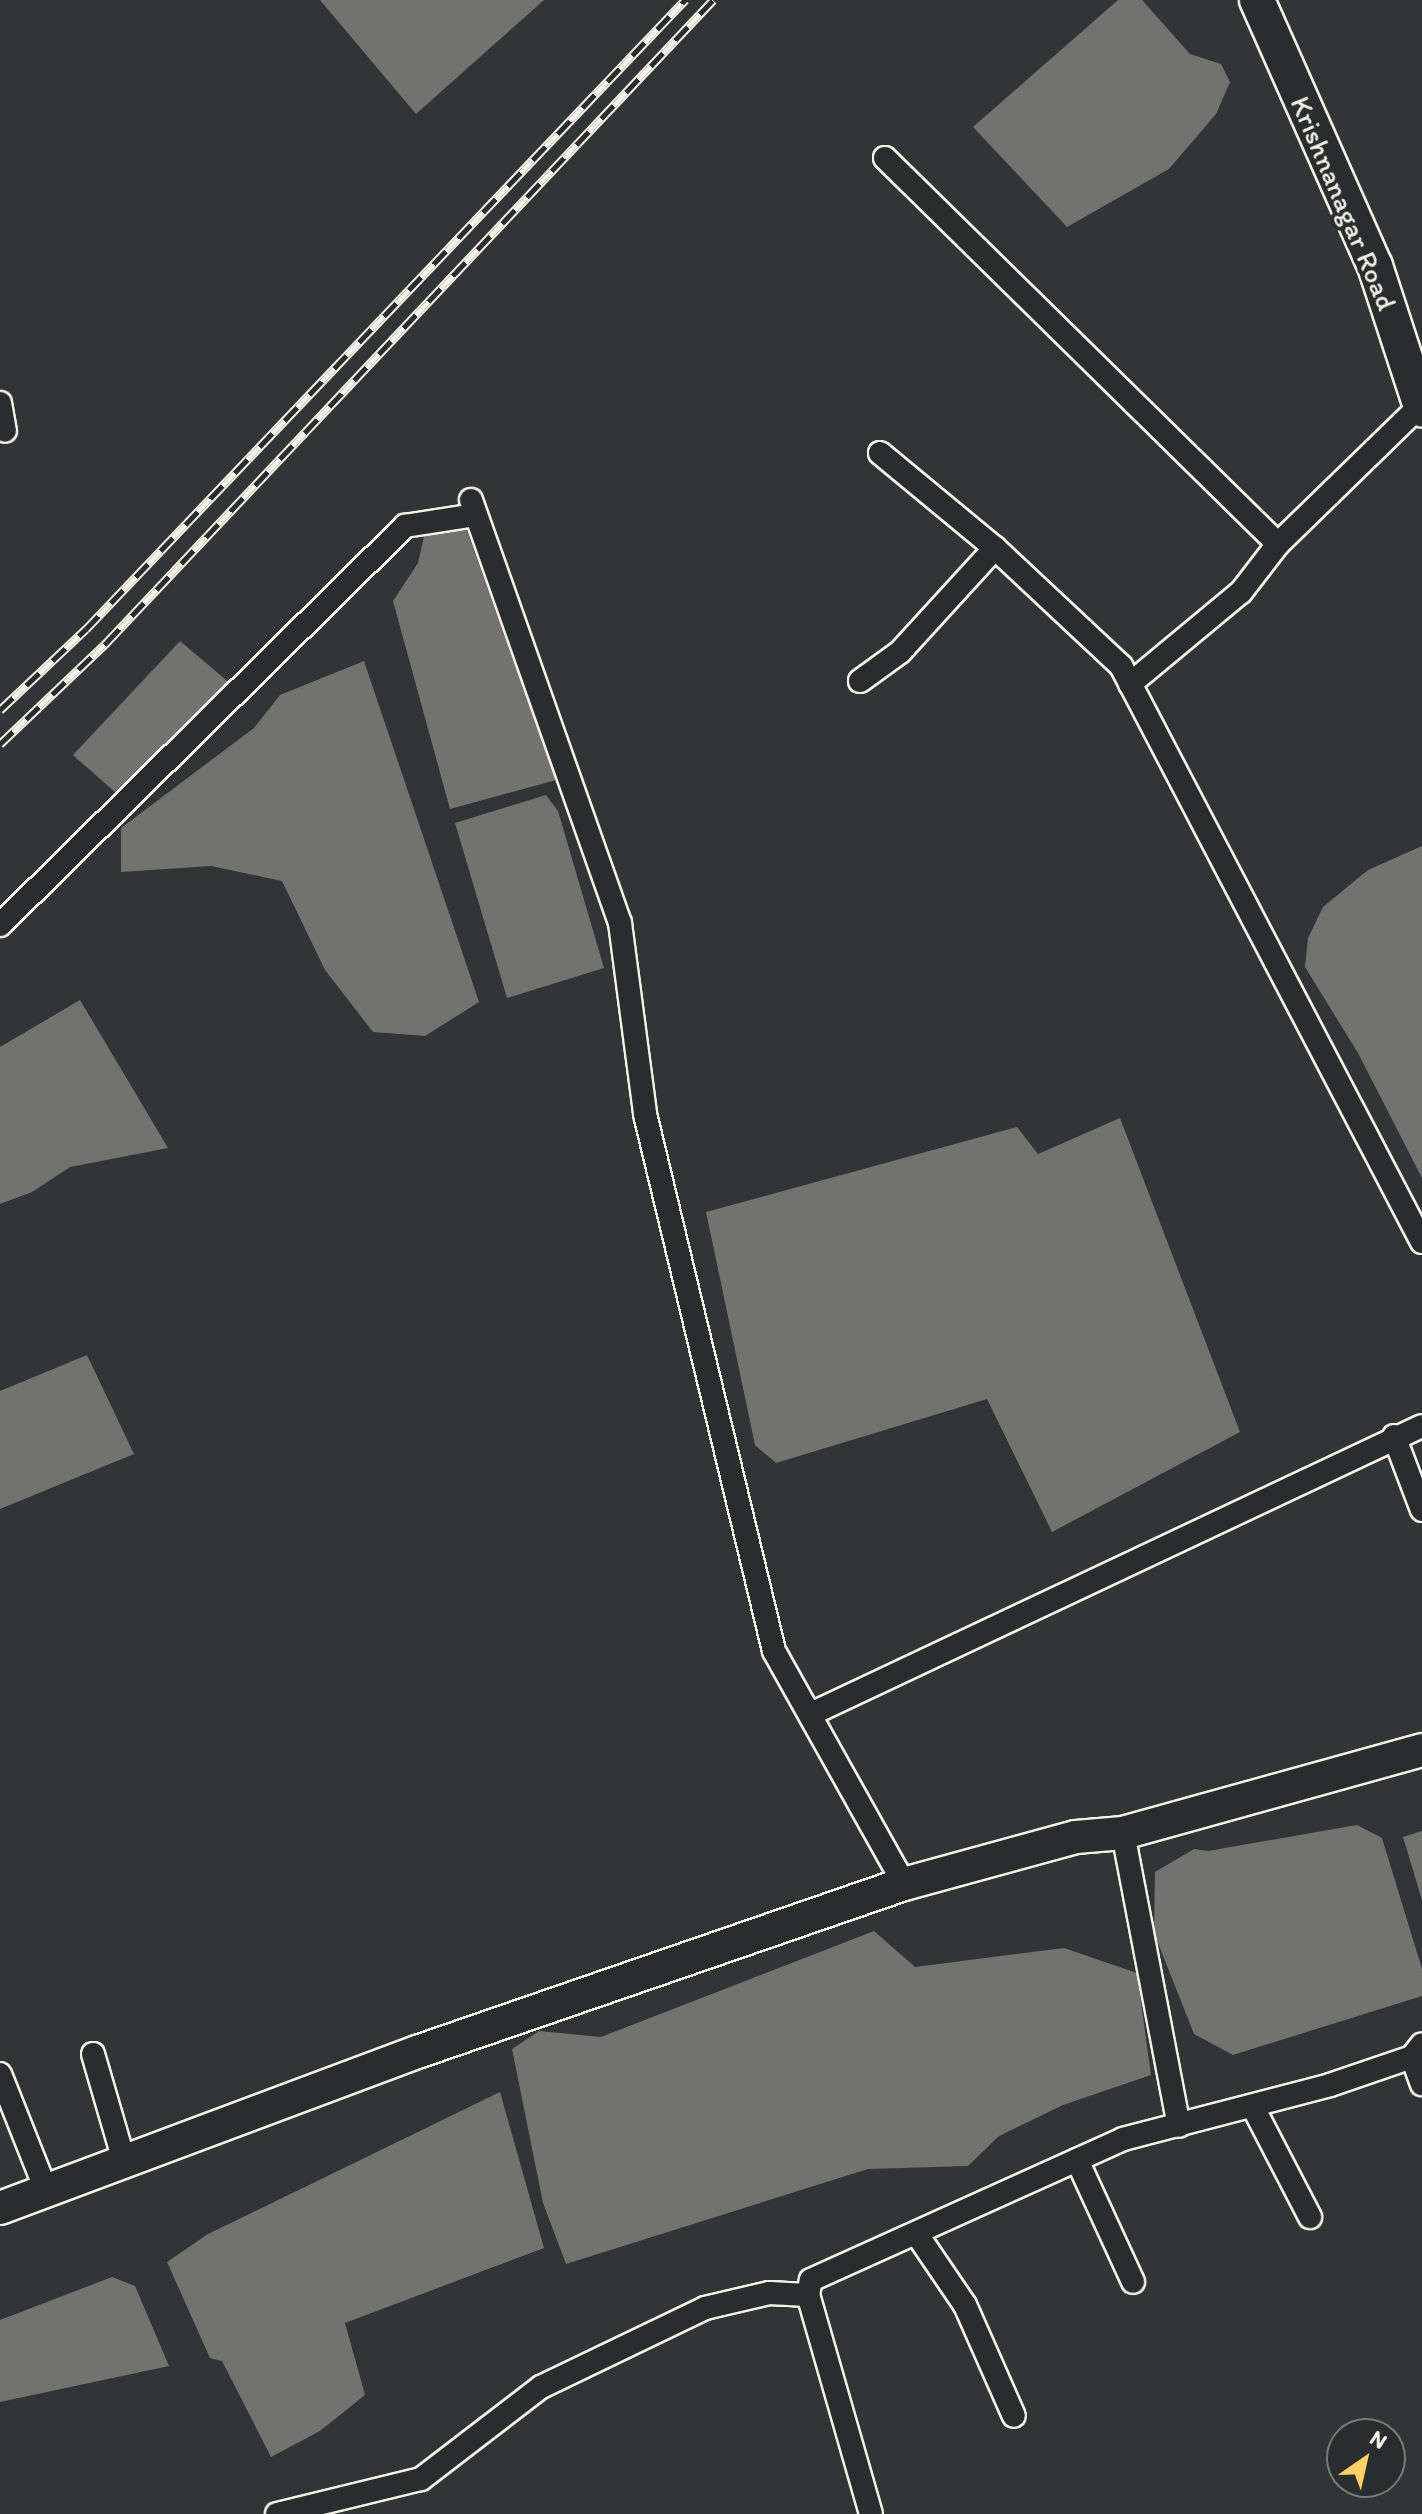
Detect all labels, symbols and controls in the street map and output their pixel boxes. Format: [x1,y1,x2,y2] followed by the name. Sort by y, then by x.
[1284,91,1404,315] street label: Krishnanagar Road
[1326,2418,1406,2498] north arrow
[1365,2424,1392,2455] text: N

